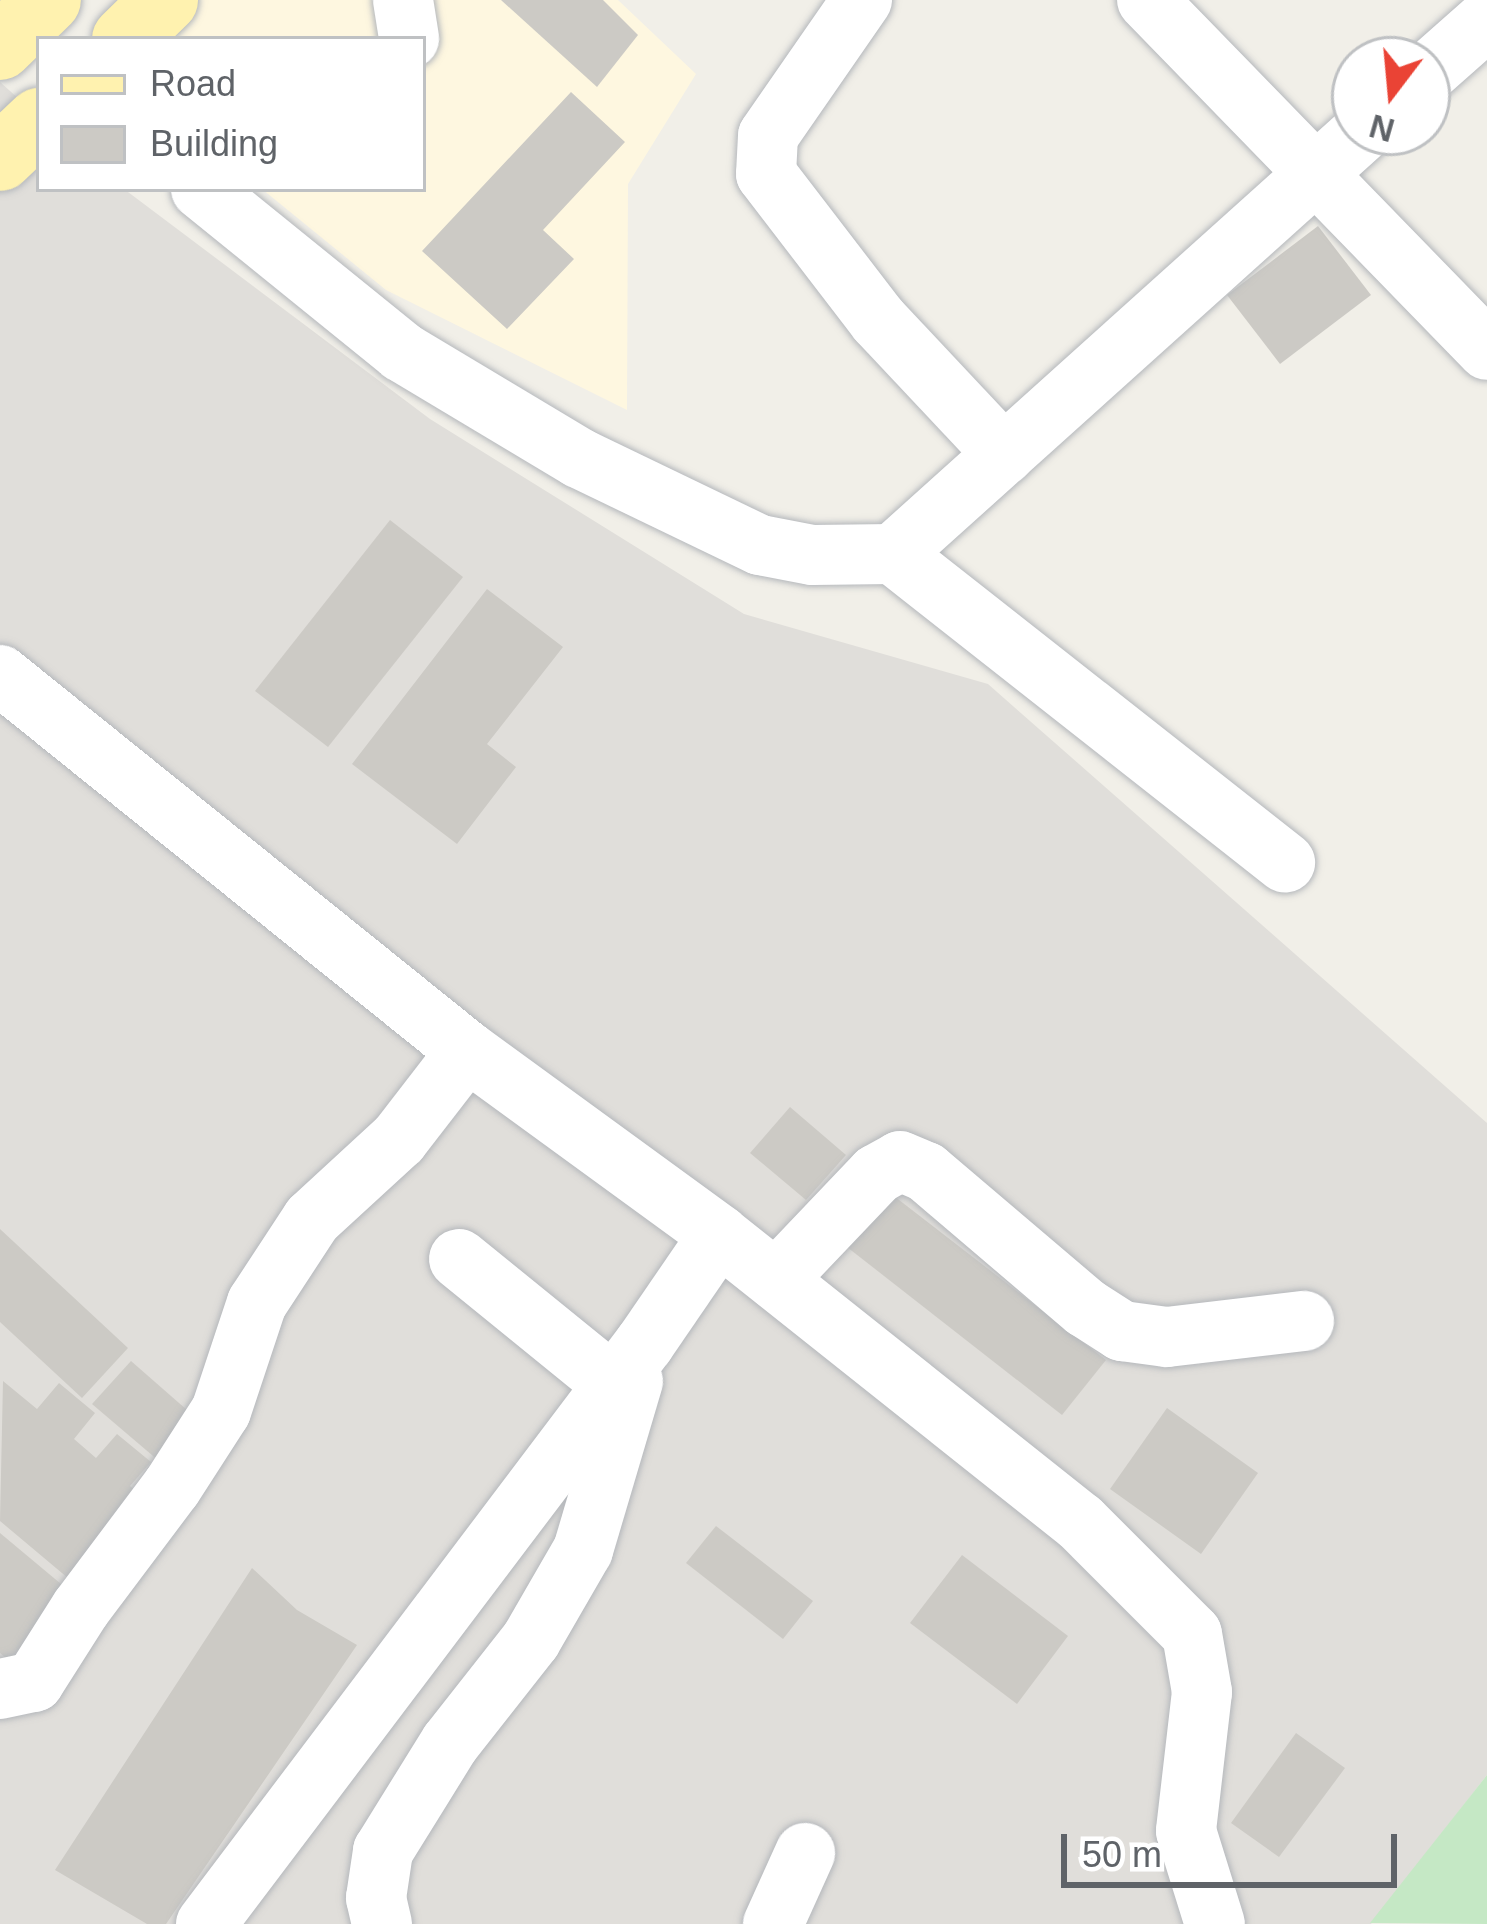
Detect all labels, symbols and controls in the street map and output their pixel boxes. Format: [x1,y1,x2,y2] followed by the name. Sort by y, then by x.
[36,36,426,192] legend
[1331,36,1451,156] north arrow
[150,63,236,104] text: Road
[1365,107,1398,149] text: N
[150,123,278,164] text: Building
[1067,1810,1403,1884] scale bar
[1082,1834,1162,1875] text: 50 m

